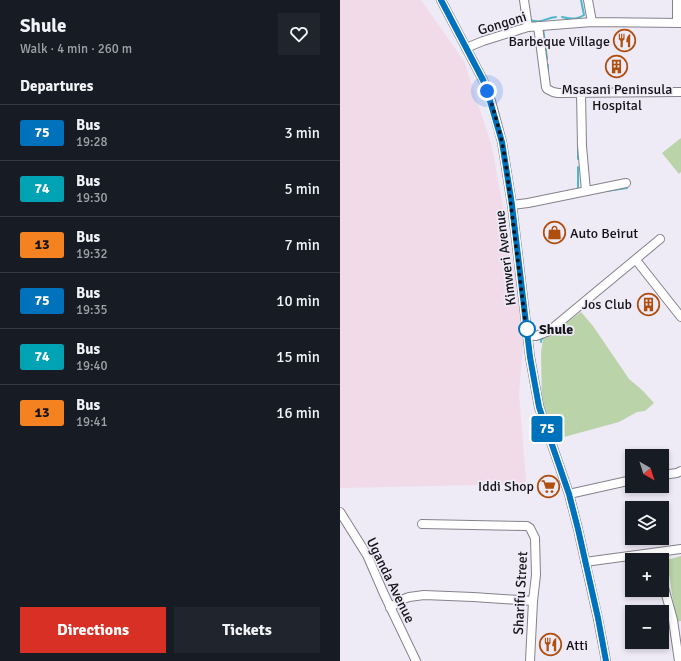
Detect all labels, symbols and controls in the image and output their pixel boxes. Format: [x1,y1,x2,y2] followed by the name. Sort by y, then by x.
[476,8,529,39] street label: Gongoni
[278,13,320,55] button: heart
[20,14,67,38] text: Shule
[612,28,638,54] restaurant icon: Barbeque Village
[508,33,610,50] place label: Barbeque Village
[20,41,132,57] text: Walk · 4 min · 260 m
[604,54,630,80] building icon: Msasani Peninsula Hospital
[20,77,93,95] text: Departures
[477,81,497,101] your location
[562,81,672,114] place label: Msasani Peninsula Hospital
[76,116,100,134] text: Bus
[34,124,50,141] text: 75
[284,124,320,142] text: 3 min
[76,134,108,150] text: 19:28
[76,172,100,190] text: Bus
[34,180,50,197] text: 74
[284,180,320,198] text: 5 min
[76,190,108,206] text: 19:30
[491,209,520,307] street label: Kimweri Avenue
[542,220,568,246] shop icon: Auto Beirut
[570,225,638,242] place label: Auto Beirut
[76,228,100,246] text: Bus
[34,236,50,253] text: 13
[284,236,320,254] text: 7 min
[76,246,108,262] text: 19:32
[76,284,100,302] text: Bus
[635,291,661,317] building icon: Jos Club
[34,292,50,309] text: 75
[276,292,320,310] text: 10 min
[582,296,632,313] place label: Jos Club
[76,302,108,318] text: 19:35
[518,320,536,338] marker: Shule
[539,321,573,338] place label: Shule
[76,340,100,358] text: Bus
[34,348,50,365] text: 74
[276,348,320,366] text: 15 min
[76,358,108,374] text: 19:40
[76,396,100,414] text: Bus
[34,404,50,421] text: 13
[276,404,320,422] text: 16 min
[76,414,108,430] text: 19:41
[529,416,565,442] line badge: 75
[539,420,555,437] text: 75
[625,449,669,493] north arrow
[625,449,669,649] map controls
[536,473,562,499] supermarket icon: Iddi Shop
[478,478,534,495] place label: Iddi Shop
[625,501,669,545] button: layers
[363,535,419,626] street label: Uganda Avenue
[510,551,531,635] street label: Sharifu Street
[625,553,669,597] button: +
[625,605,669,649] button: −
[20,607,166,653] button: Directions
[174,607,320,653] button: Tickets
[537,632,563,658] restaurant icon: Atti
[566,637,588,654] place label: Atti

